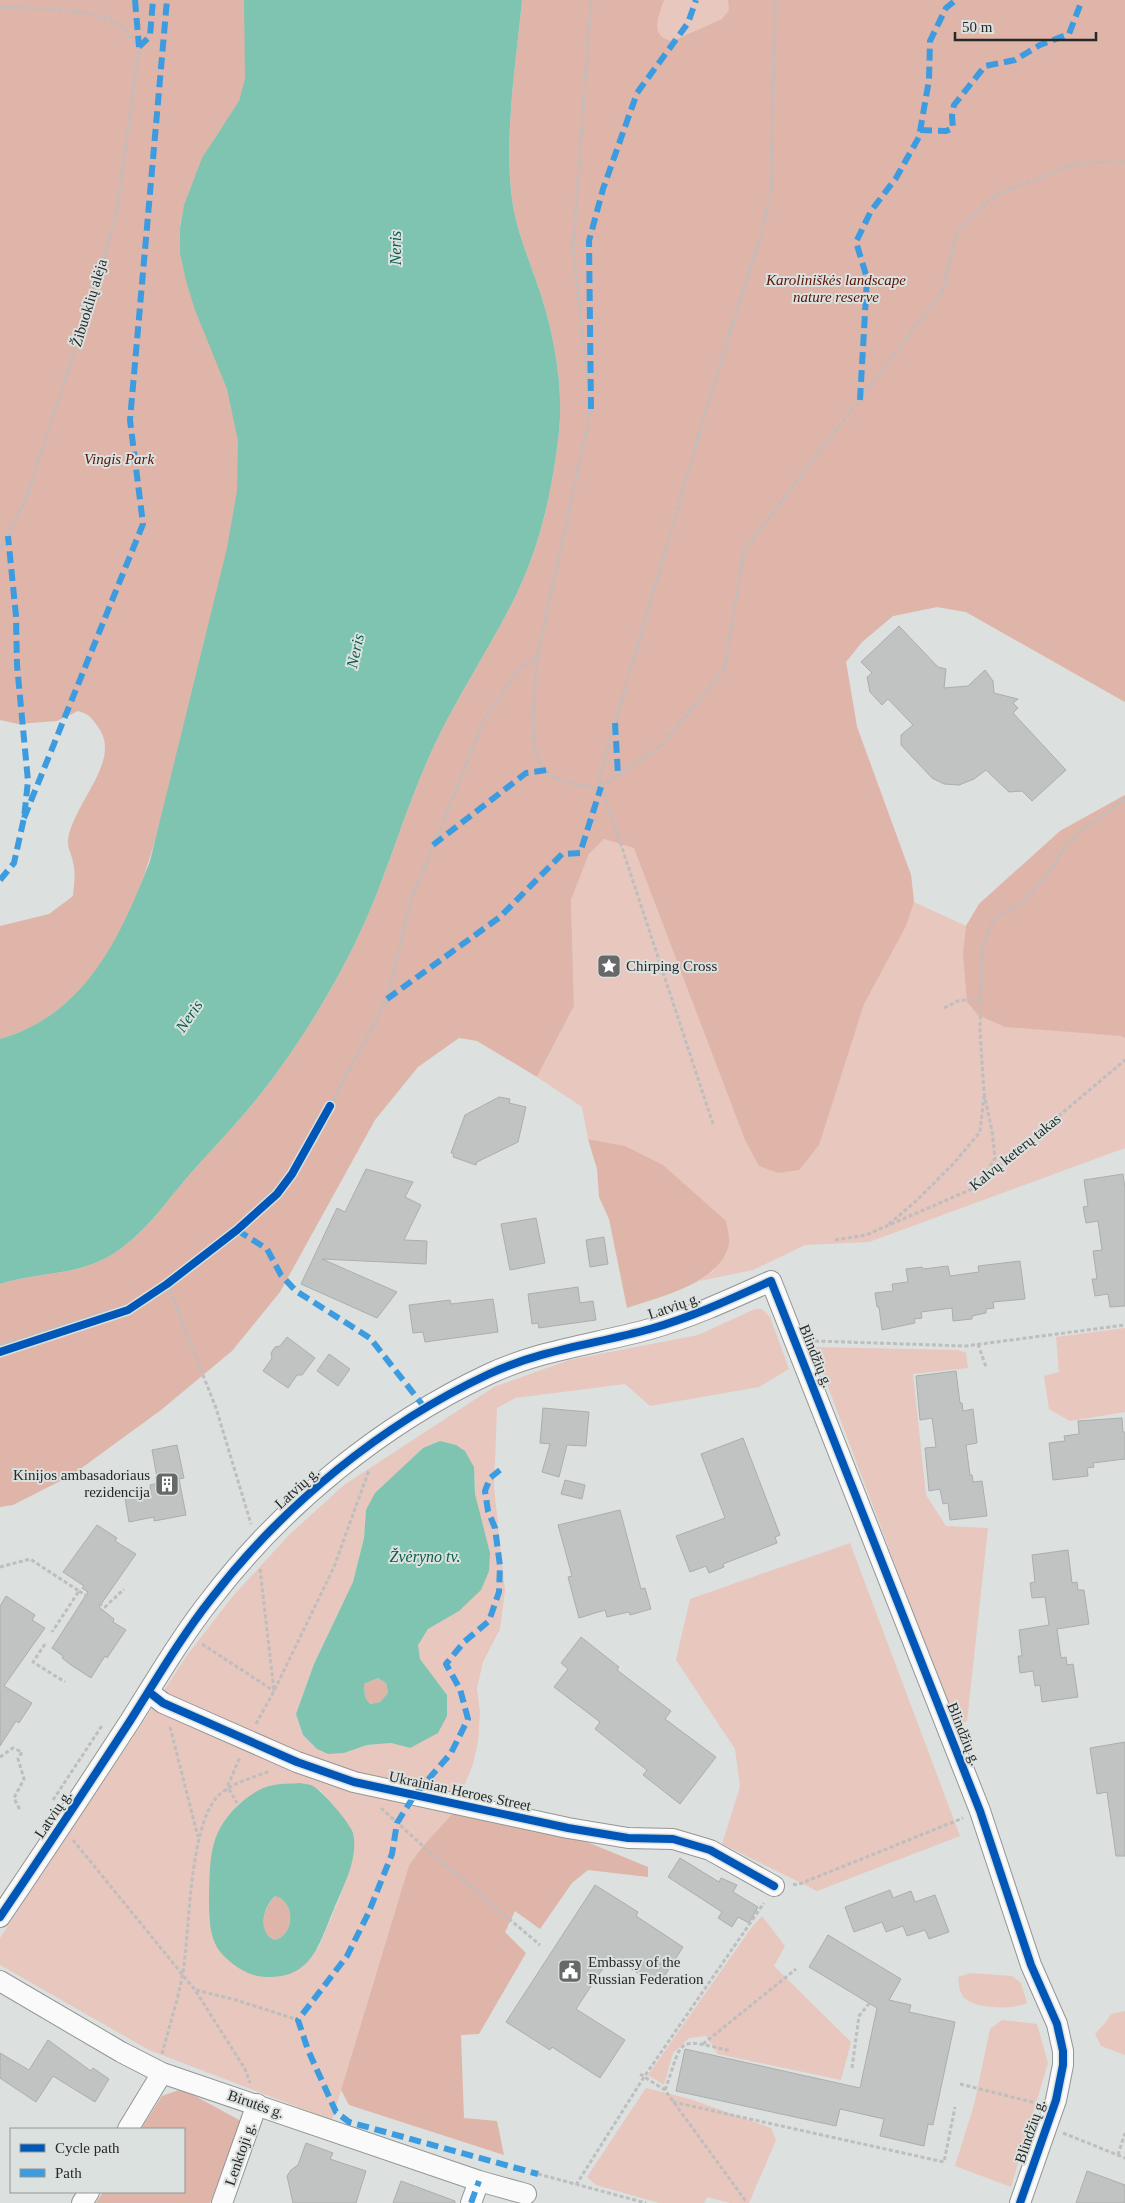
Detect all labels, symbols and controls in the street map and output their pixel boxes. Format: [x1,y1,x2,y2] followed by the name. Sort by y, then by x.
[955,10,1096,42] scale bar
[962,19,993,35] text: 50 m
[387,231,404,266] water label: Neris
[68,257,110,349] street label: Žibuoklių alėja
[765,272,906,305] park label: Karoliniškės landscape nature reserve
[84,451,154,467] park label: Vingis Park
[343,632,367,671] water label: Neris
[596,953,622,979] place icon: Chirping Cross
[626,958,717,974] place label: Chirping Cross
[172,997,206,1036] water label: Neris
[966,1110,1064,1194] street label: Kalvų keterų takas
[646,1290,702,1322] street label: Latvių g.
[796,1322,836,1390] street label: Blindžių g.
[272,1464,322,1512] street label: Latvių g.
[13,1467,150,1500] place label: Kinijos ambasadoriaus rezidencija
[154,1471,180,1497] building icon: Kinijos ambasadoriaus rezidencija
[390,1547,460,1566] water label: Žvėryno tv.
[944,1700,984,1768] street label: Blindžių g.
[387,1768,533,1814] street label: Ukrainian Heroes Street
[31,1787,75,1841] street label: Latvių g.
[588,1954,704,1987] place label: Embassy of the Russian Federation
[557,1958,583,1984] public building icon: Embassy of the Russian Federation
[226,2087,286,2121] street label: Birutės g.
[1012,2097,1048,2165] street label: Blindžių g.
[222,2120,258,2188] street label: Lenktoji g.
[10,2128,185,2193] legend
[55,2140,120,2156] text: Cycle path
[55,2165,82,2181] text: Path

